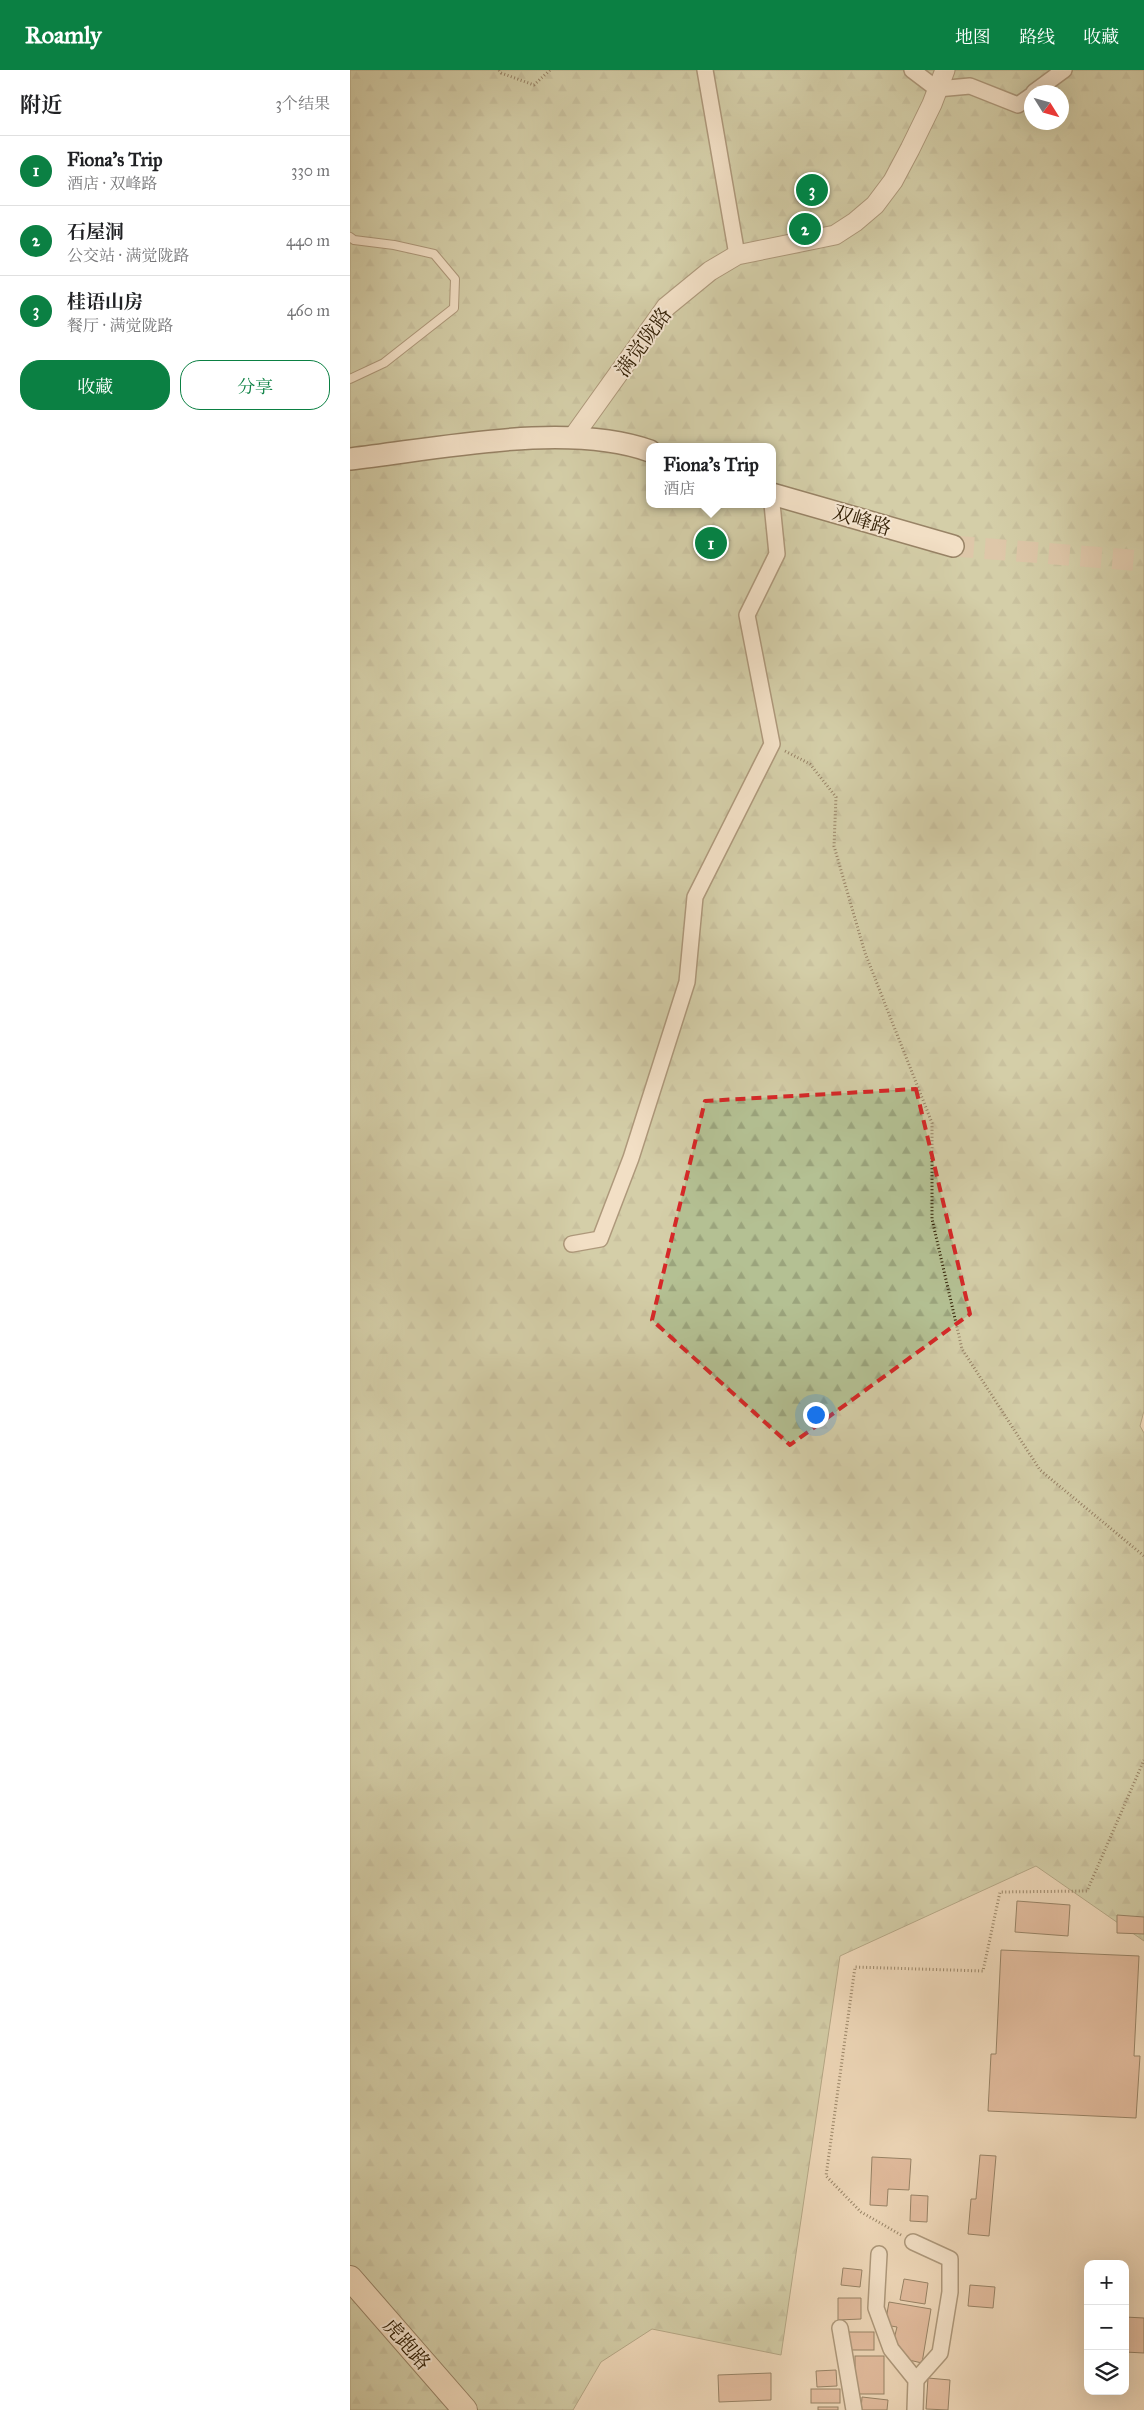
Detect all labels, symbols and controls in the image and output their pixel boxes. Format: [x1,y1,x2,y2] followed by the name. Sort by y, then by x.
[25,20,102,50] text: Roamly
[955,26,991,48] text: 地图
[1019,26,1055,48] text: 路线
[1083,26,1119,48] text: 收藏
[1024,85,1069,130] north arrow
[20,92,62,118] text: 附近
[276,94,330,113] text: 3个结果
[67,148,163,171] text: Fiona's Trip
[33,161,39,180] text: 1
[291,161,330,180] text: 330 m
[796,171,828,209] pin: 3
[67,174,157,193] text: 酒店 · 双峰路
[789,210,821,248] pin: 2
[67,220,124,243] text: 石屋洞
[32,231,40,250] text: 2
[286,231,330,250] text: 440 m
[67,246,189,265] text: 公交站 · 满觉陇路
[67,290,143,313] text: 桂语山房
[33,301,39,320] text: 3
[287,301,330,320] text: 460 m
[610,303,676,381] street label: 满觉陇路
[67,316,173,335] text: 餐厅 · 满觉陇路
[20,360,170,410] button: 收藏
[180,360,330,410] button: 分享
[646,443,776,508] popup
[663,453,759,476] text: Fiona's Trip
[663,479,695,498] text: 酒店
[830,500,894,540] street label: 双峰路
[695,524,727,562] pin: 1
[803,1402,829,1428] your location
[1084,2260,1129,2395] map controls
[1084,2260,1129,2305] button: +
[1084,2305,1129,2350] button: −
[378,2313,436,2375] street label: 虎跑路
[1084,2350,1129,2395] button: layers

